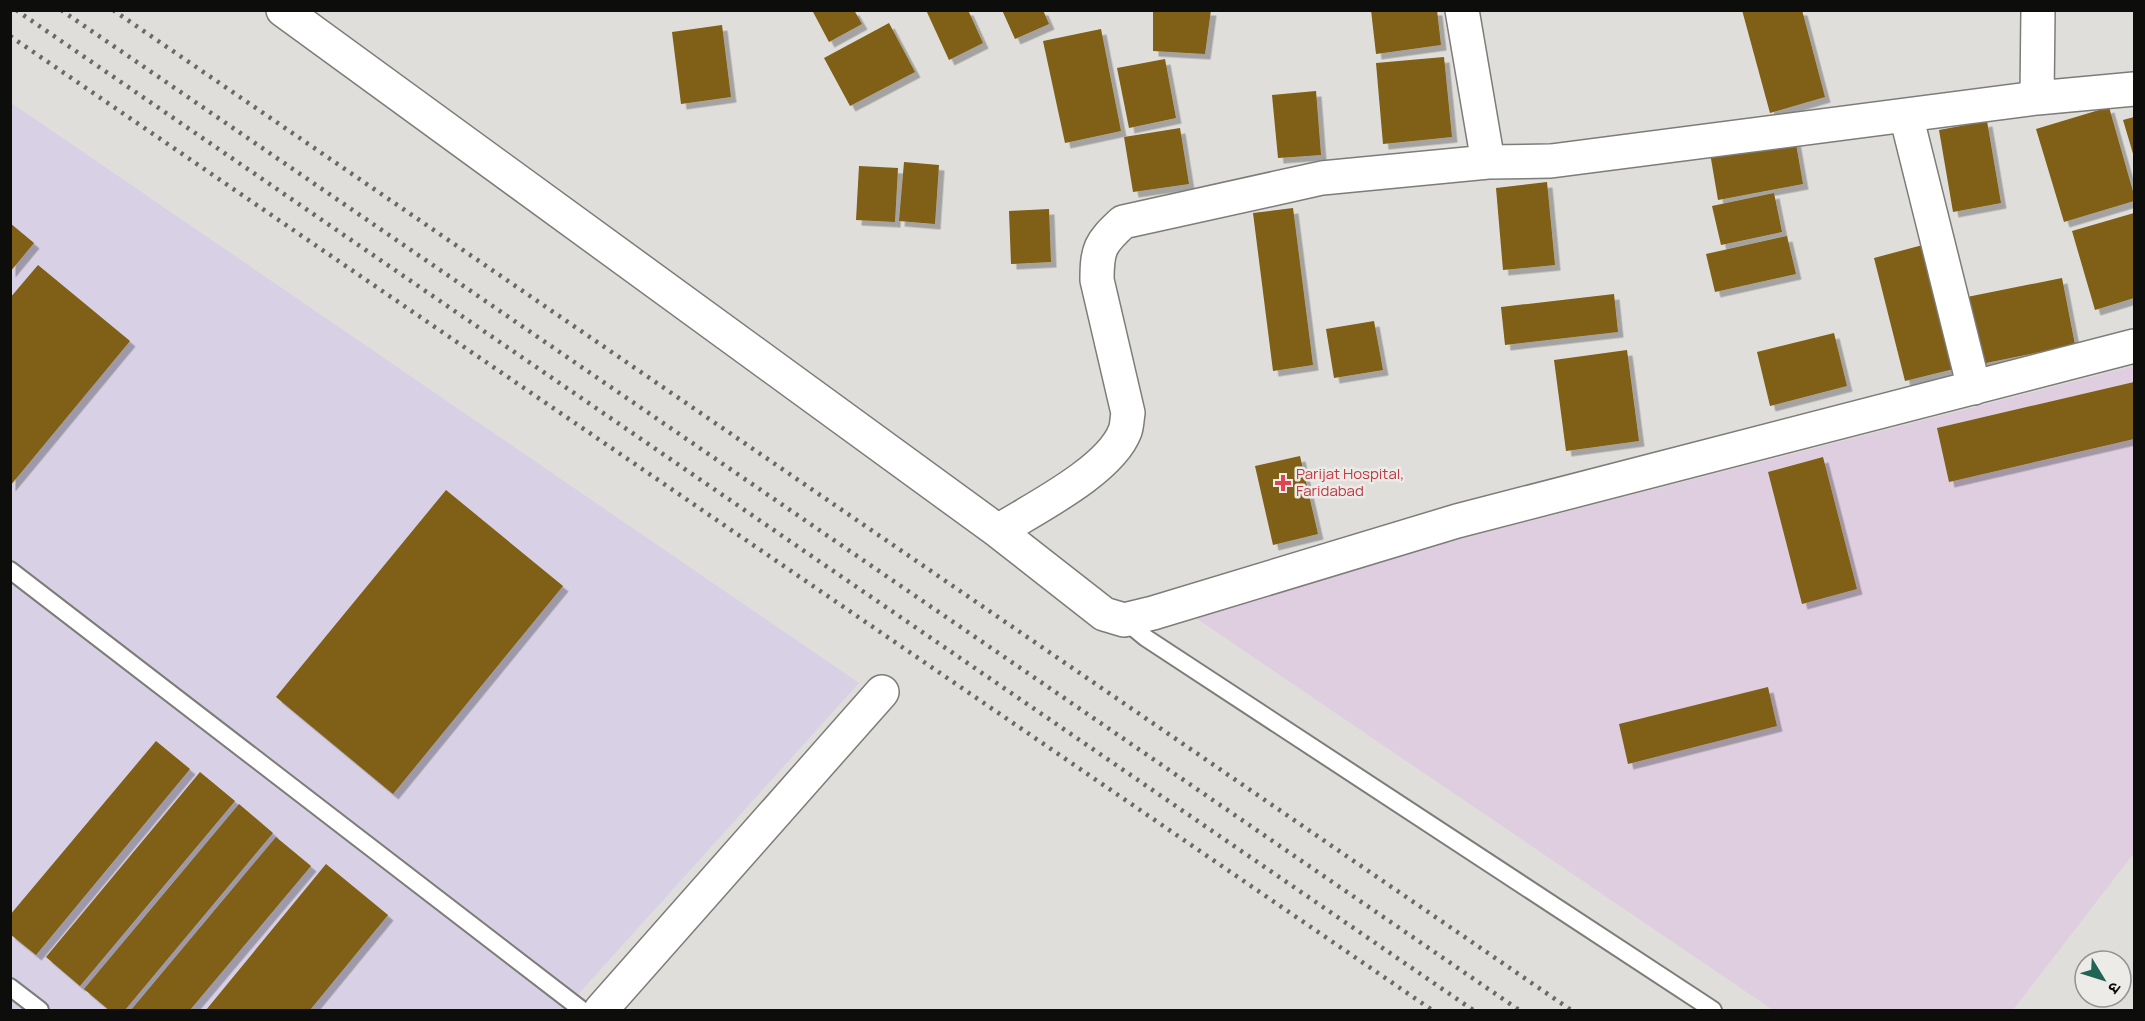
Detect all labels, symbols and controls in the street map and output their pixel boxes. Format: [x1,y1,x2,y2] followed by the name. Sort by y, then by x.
[1296,463,1404,501] place label: Parijat Hospital, Faridabad
[1274,474,1292,492] marker: Parijat Hospital, Faridabad
[2073,949,2133,1009] north arrow
[2103,978,2126,999] text: उ

